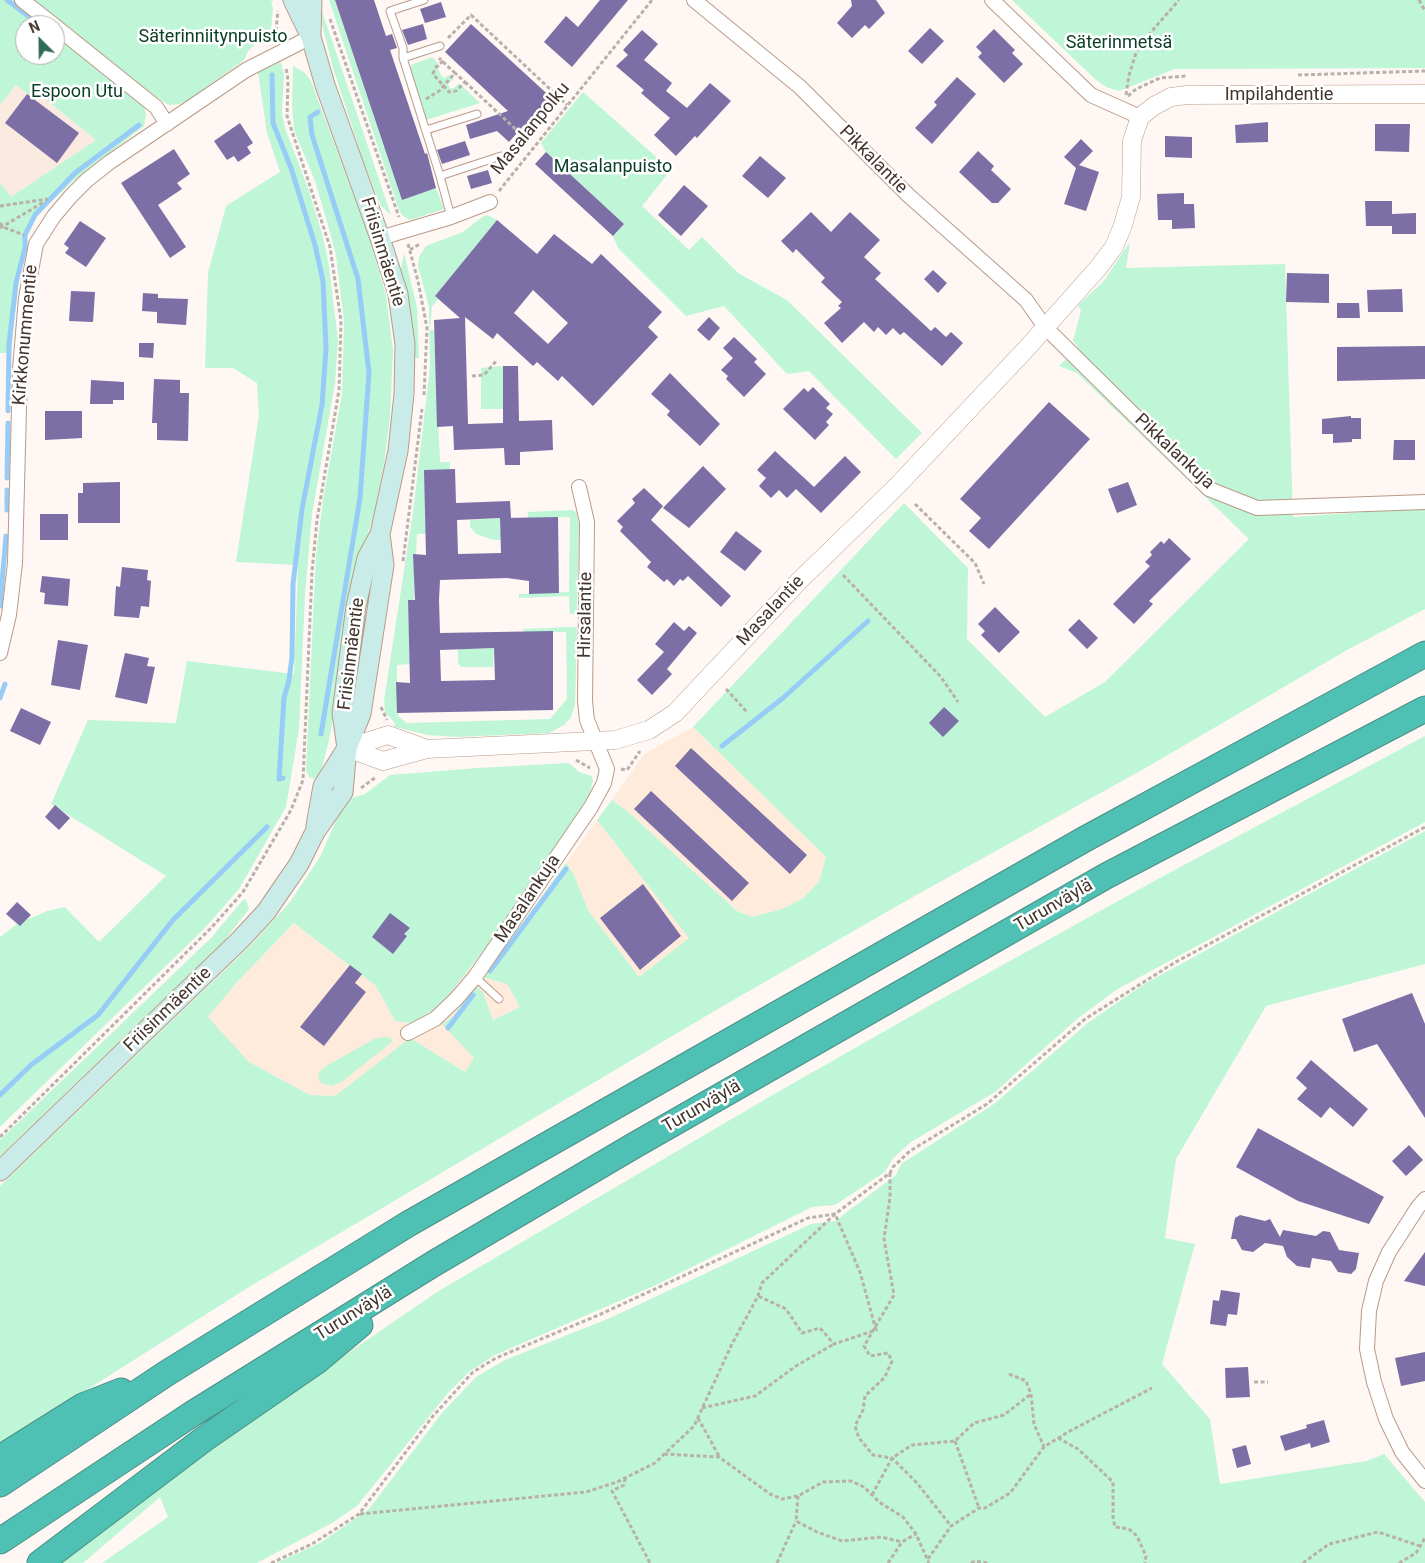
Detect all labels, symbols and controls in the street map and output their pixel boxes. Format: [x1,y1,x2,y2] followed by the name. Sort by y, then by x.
[15,15,65,65] north arrow
[27,18,42,36] text: N
[138,26,288,48] park label: Säterinniitynpuisto
[1066,32,1172,54] park label: Säterinmetsä
[487,78,575,180] street label: Masalanpolku
[31,81,123,103] park label: Espoon Utu
[1225,84,1333,106] street label: Impilahdentie
[834,121,912,199] street label: Pikkalantie
[554,156,672,178] park label: Masalanpuisto
[355,195,409,309] street label: Friisinmäentie
[9,264,43,406] street label: Kirkkonummentie
[1130,410,1218,494] street label: Pikkalankuja
[733,571,809,651] street label: Masalantie
[574,572,598,658] street label: Hirsalantie
[334,597,370,711] street label: Friisinmäentie
[491,851,565,947] street label: Masalankuja
[1011,875,1097,937] street label: Turunväylä
[120,963,216,1057] street label: Friisinmäentie
[659,1076,745,1138] street label: Turunväylä
[312,1282,396,1346] street label: Turunväylä

